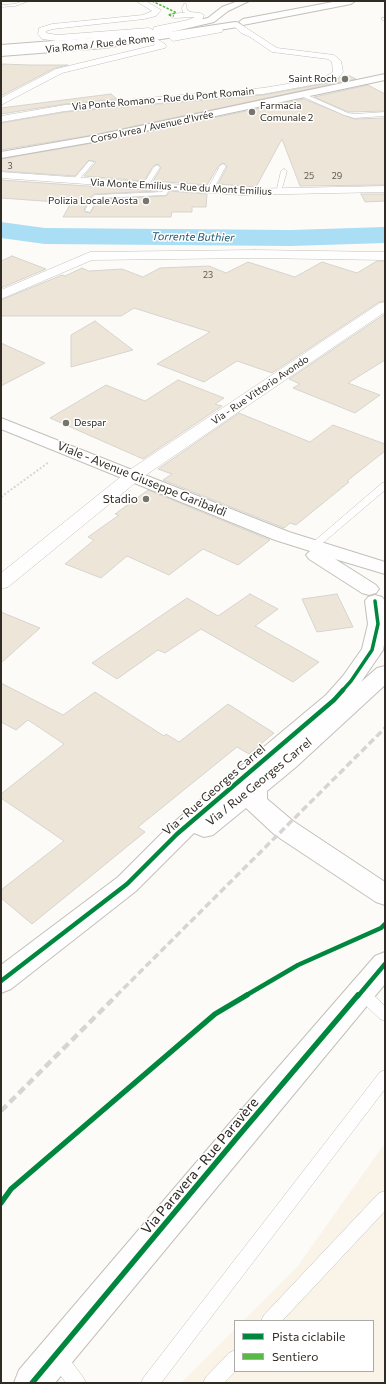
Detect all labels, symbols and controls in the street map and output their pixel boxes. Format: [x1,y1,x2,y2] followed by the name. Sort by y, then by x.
[45,32,155,56] street label: Via Roma / Rue de Rome
[289,73,337,85] place label: Saint Roch
[340,74,350,84] marker: Saint Roch
[71,85,255,113] street label: Via Ponte Romano - Rue du Pont Romain
[260,100,313,124] place label: Farmacia Comunale 2
[247,107,257,117] marker: Farmacia Comunale 2
[90,108,214,146] street label: Corso Ivrea / Avenue d'Ivrée
[7,161,13,171] house number: 3
[304,171,314,181] house number: 25
[332,171,342,181] house number: 29
[90,176,272,198] street label: Via Monte Emilius - Rue du Mont Emilius
[48,195,138,207] place label: Polizia Locale Aosta
[141,196,151,206] marker: Polizia Locale Aosta
[151,230,235,244] water label: Torrente Buthier
[203,270,213,280] house number: 23
[209,353,311,427] street label: Via - Rue Vittorio Avondo
[74,417,106,429] place label: Despar
[61,418,71,428] marker: Despar
[55,438,229,520] street label: Viale - Avenue Giuseppe Garibaldi
[103,492,138,506] place label: Stadio
[141,494,151,504] marker: Stadio
[203,735,315,829] street label: Via / Rue Georges Carrel
[160,741,268,839] street label: Via - Rue Georges Carrel
[138,1094,262,1238] street label: Via Paravera - Rue Paravère
[234,1320,374,1372] legend
[272,1329,345,1343] text: Pista ciclabile
[272,1349,318,1363] text: Sentiero

